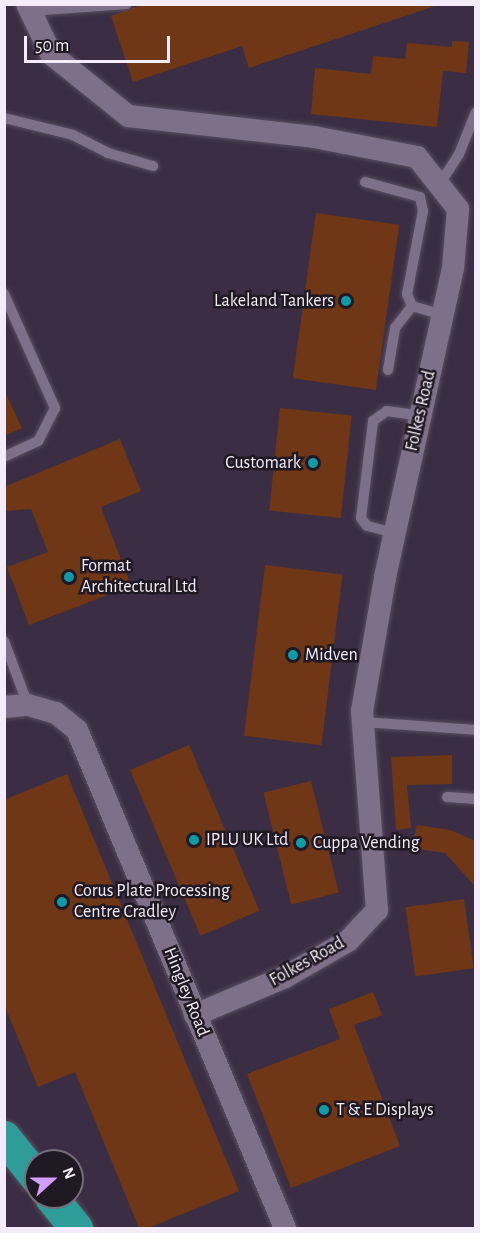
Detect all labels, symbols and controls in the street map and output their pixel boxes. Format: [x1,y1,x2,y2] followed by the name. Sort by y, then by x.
[27,24,172,62] scale bar
[35,37,69,55] text: 50 m
[214,290,334,312] place label: Lakeland Tankers
[339,294,353,308] marker: Lakeland Tankers
[401,369,441,453] street label: Folkes Road
[225,452,301,474] place label: Customark
[306,456,320,470] marker: Customark
[81,556,197,598] place label: Format Architectural Ltd
[62,570,76,584] marker: Format Architectural Ltd
[305,644,358,666] place label: Midven
[286,648,300,662] marker: Midven
[206,829,288,851] place label: IPLU UK Ltd
[313,832,420,854] place label: Cuppa Vending
[187,833,201,847] marker: IPLU UK Ltd
[294,836,308,850] marker: Cuppa Vending
[74,881,230,924] place label: Corus Plate Processing Centre Cradley
[55,895,69,909] marker: Corus Plate Processing Centre Cradley
[266,933,348,991] street label: Folkes Road
[158,944,214,1040] street label: Hingley Road
[336,1099,434,1121] place label: T & E Displays
[317,1103,331,1117] marker: T & E Displays
[24,1149,84,1209] north arrow
[59,1165,78,1181] text: N

